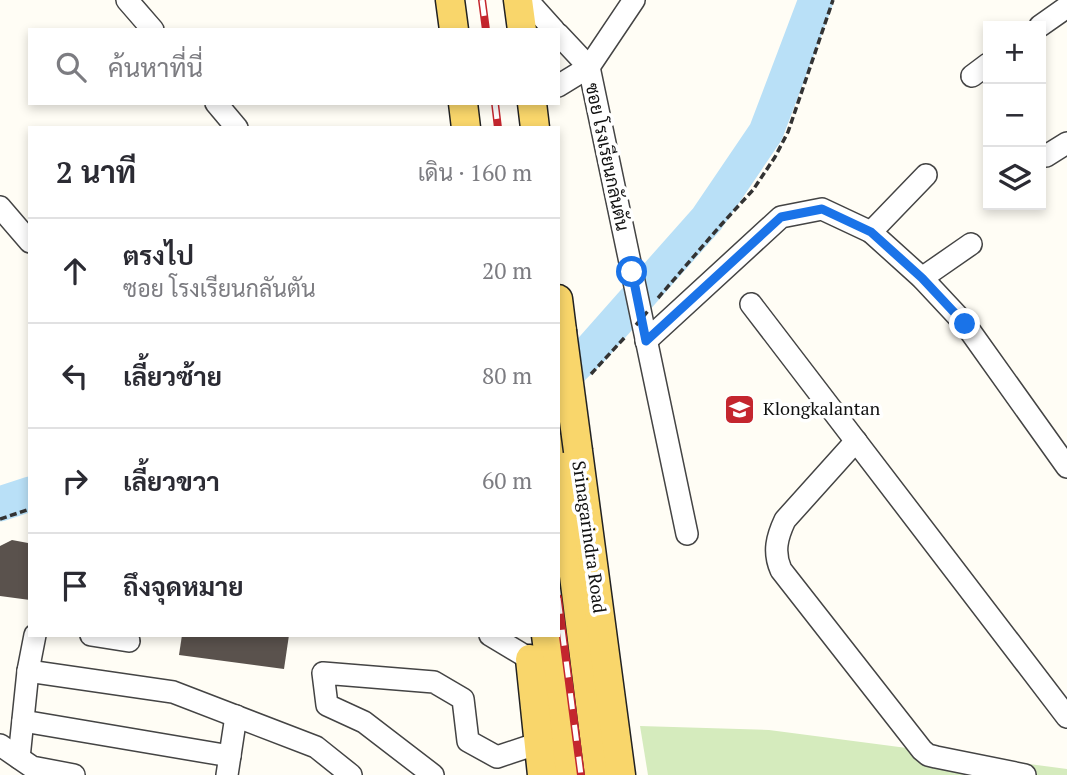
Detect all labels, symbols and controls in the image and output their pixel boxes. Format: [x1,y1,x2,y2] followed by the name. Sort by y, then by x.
[983,21,1046,210] map controls
[983,21,1046,84] button: +
[28,28,560,105] search box
[52,48,90,86] icon: search
[108,50,203,84] text: ค้นหาที่นี่
[581,81,635,233] street label: ซอย โรงเรียนกลันตัน
[983,84,1046,147] button: −
[983,147,1046,210] button: layers
[56,152,136,192] text: 2 นาที
[418,157,532,188] text: เดิน · 160 m
[123,238,194,272] text: ตรงไป
[56,252,94,290] icon: ahead
[482,255,532,286] text: 20 m
[616,256,647,287] route start
[123,273,316,304] text: ซอย โรงเรียนกลันตัน
[949,308,980,339] route end
[56,357,94,395] icon: left
[123,359,222,393] text: เลี้ยวซ้าย
[482,360,532,391] text: 80 m
[723,392,757,426] school or university icon: Klongkalantan
[763,396,881,420] place label: Klongkalantan
[567,459,613,615] street label: Srinagarindra Road
[56,462,94,500] icon: right
[123,464,220,498] text: เลี้ยวขวา
[482,465,532,496] text: 60 m
[56,567,94,605] icon: arrive
[123,569,244,603] text: ถึงจุดหมาย

